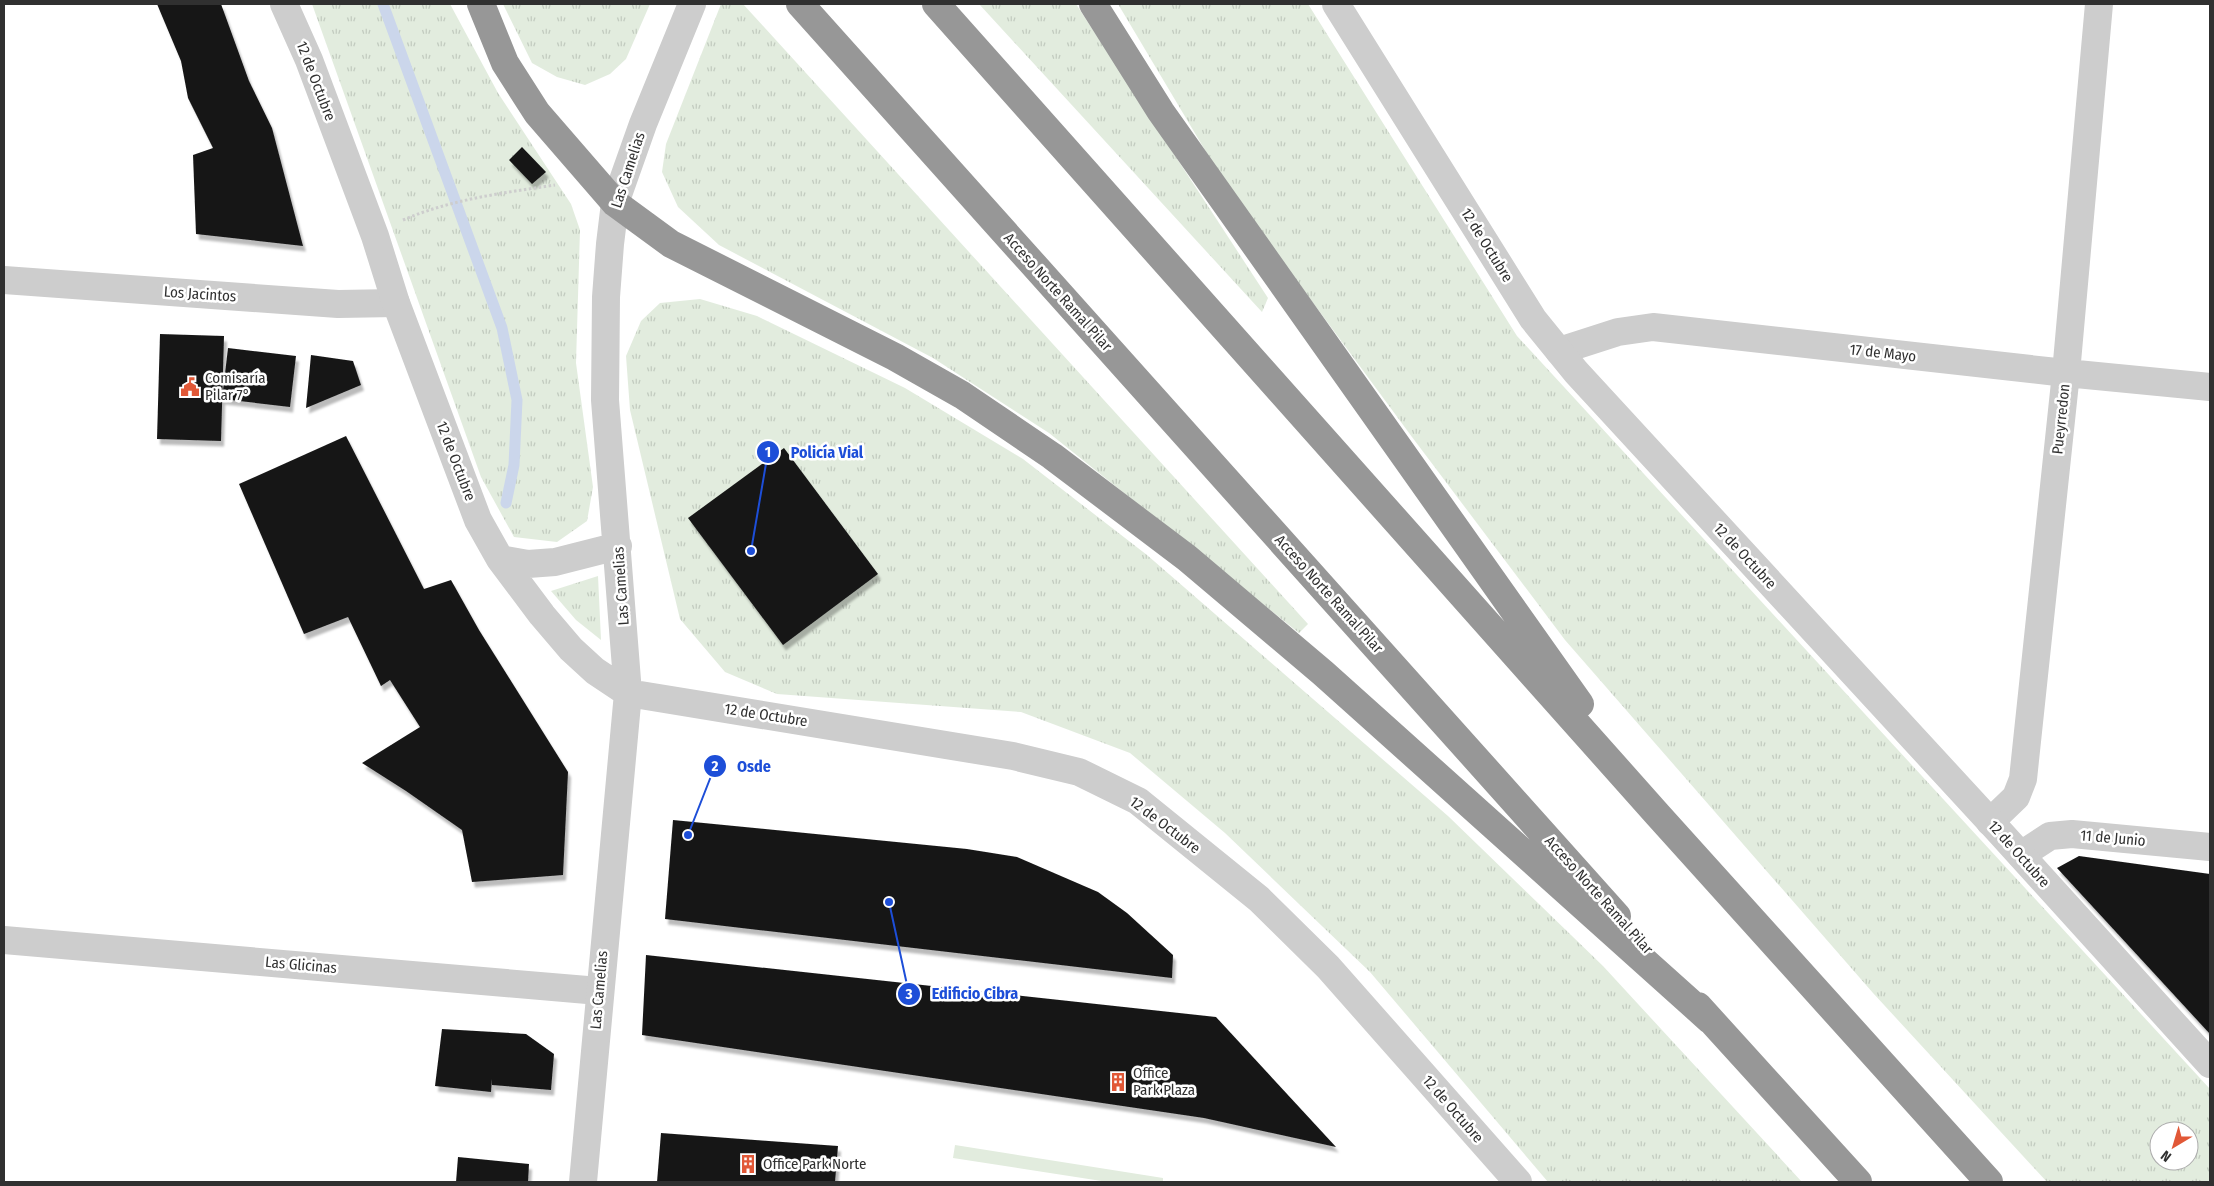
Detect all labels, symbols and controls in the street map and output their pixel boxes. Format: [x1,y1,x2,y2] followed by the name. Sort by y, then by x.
[293,39,339,123] street label: 12 de Octubre
[607,130,649,210] street label: Las Camelias
[1457,205,1517,285] street label: 12 de Octubre
[1000,229,1116,355] street label: Acceso Norte Ramal Pilar
[163,282,237,306] street label: Los Jacintos
[1849,341,1917,365] street label: 17 de Mayo
[205,369,266,404] place label: Comisaría Pilar 7°
[179,376,201,398] public building icon: Comisaría Pilar 7°
[2048,383,2074,455] street label: Pueyrredon
[433,419,479,503] street label: 12 de Octubre
[756,437,873,468] callout: Policía Vial
[765,443,771,461] text: 1
[791,443,864,462] text: Policía Vial
[1710,519,1780,593] street label: 12 de Octubre
[1271,531,1387,657] street label: Acceso Norte Ramal Pilar
[609,546,633,626] street label: Las Camelias
[723,700,809,730] street label: 12 de Octubre
[702,750,781,781] callout: Osde
[711,757,719,775] text: 2
[737,757,771,776] text: Osde
[1126,793,1204,857] street label: 12 de Octubre
[1984,817,2054,891] street label: 12 de Octubre
[2080,826,2147,850] street label: 11 de Junio
[1541,832,1657,958] street label: Acceso Norte Ramal Pilar
[587,950,611,1030] street label: Las Camelias
[264,953,338,977] street label: Las Glicinas
[897,978,1028,1009] callout: Edificio Cibra
[932,984,1018,1003] text: Edificio Cibra
[904,985,913,1003] text: 3
[1133,1064,1195,1099] place label: Office Park Plaza
[1107,1071,1129,1093] building icon: Office Park Plaza
[1419,1071,1487,1147] street label: 12 de Octubre
[2149,1121,2199,1171] north arrow
[2158,1147,2175,1165] text: N
[737,1153,759,1175] building icon: Office Park Norte
[763,1155,866,1173] place label: Office Park Norte

